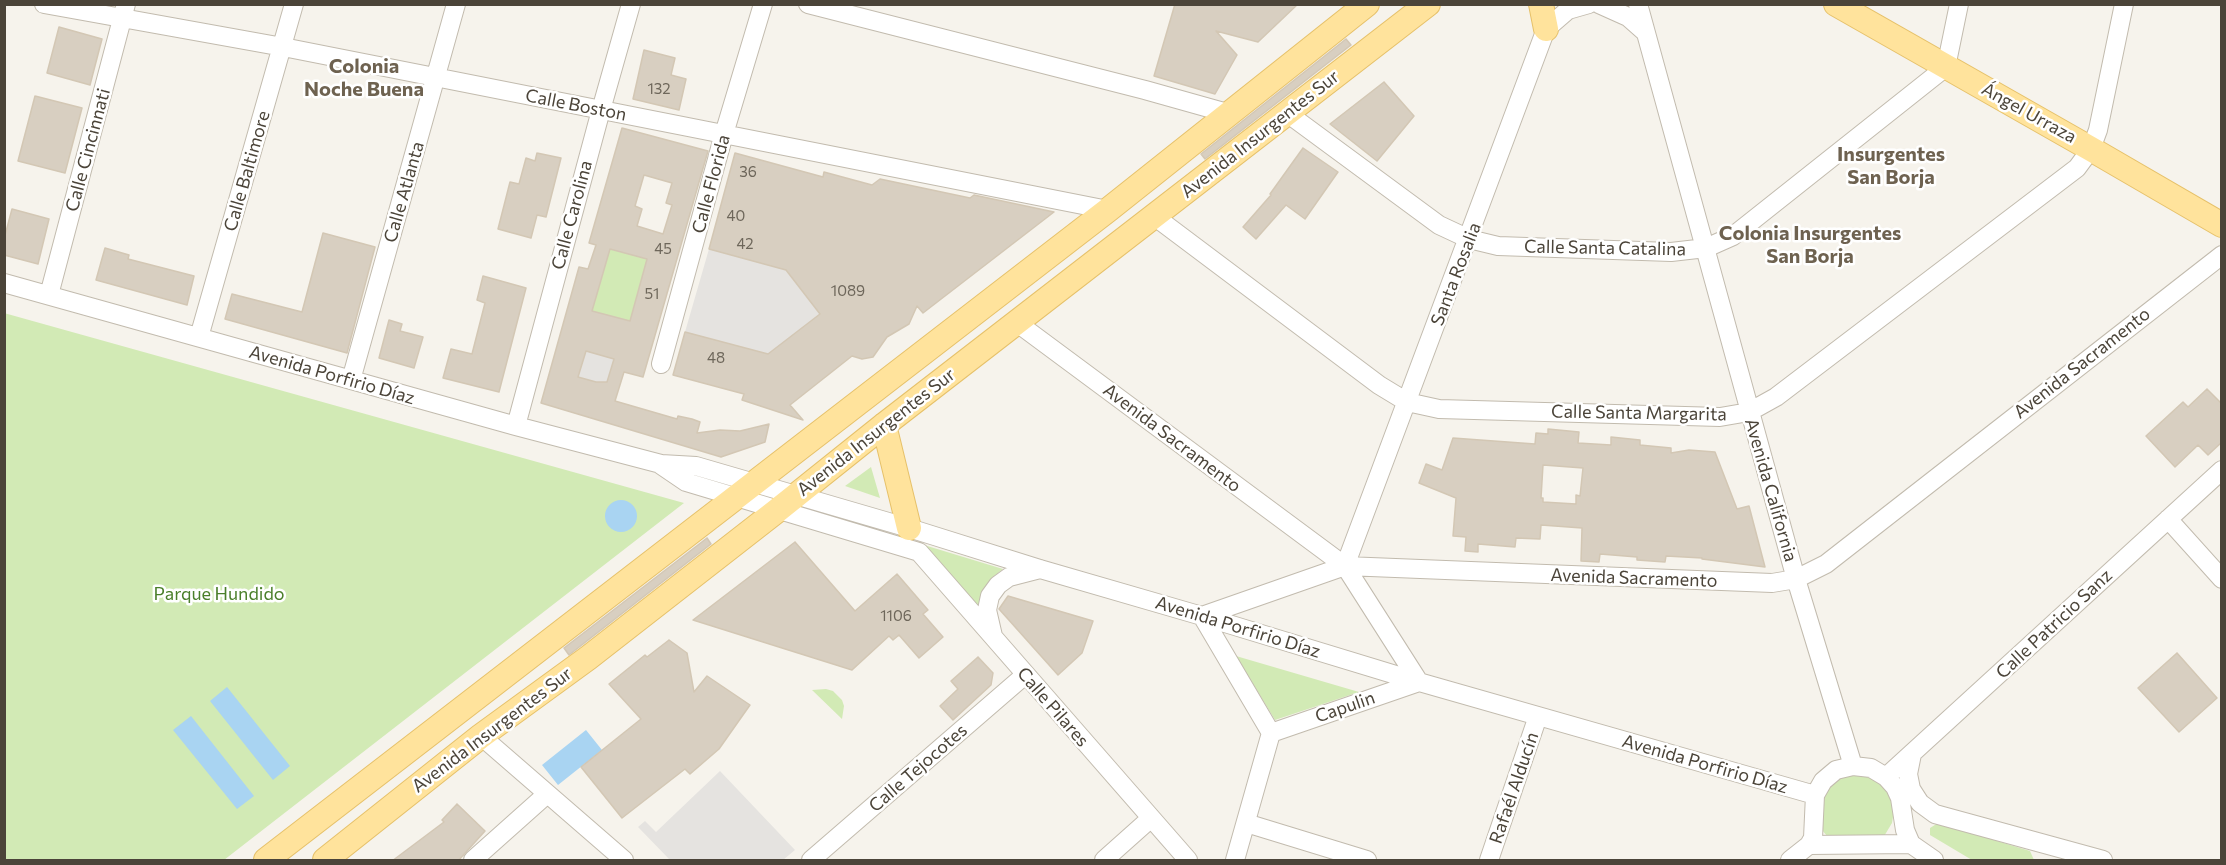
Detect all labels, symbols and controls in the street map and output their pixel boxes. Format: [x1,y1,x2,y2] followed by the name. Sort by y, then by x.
[304,54,424,101] district label: Colonia Noche Buena
[1177,66,1343,202] street label: Avenida Insurgentes Sur
[1978,78,2080,148] street label: Ángel Urraza
[647,80,671,98] house number: 132
[524,85,628,125] street label: Calle Boston
[61,86,115,214] street label: Calle Cincinnati
[219,108,275,234] street label: Calle Baltimore
[687,132,735,236] street label: Calle Florida
[379,139,429,245] street label: Calle Atlanta
[1837,142,1945,189] district label: Insurgentes San Borja
[547,158,597,272] street label: Calle Carolina
[739,163,757,181] house number: 36
[727,207,745,225] house number: 40
[1426,219,1486,329] street label: Santa Rosalia
[1719,221,1901,268] district label: Colonia Insurgentes San Borja
[736,235,754,253] house number: 42
[1524,236,1686,260] street label: Calle Santa Catalina
[654,240,672,258] house number: 45
[831,282,865,300] house number: 1089
[644,285,660,303] house number: 51
[2009,303,2155,423] street label: Avenida Sacramento
[247,341,417,409] street label: Avenida Porfirio Díaz
[707,349,725,367] house number: 48
[793,364,959,500] street label: Avenida Insurgentes Sur
[1099,379,1245,497] street label: Avenida Sacramento
[1551,401,1727,425] street label: Calle Santa Margarita
[1740,416,1802,564] street label: Avenida California
[1550,564,1718,592] street label: Avenida Sacramento
[1992,565,2116,683] street label: Calle Patricio Sanz
[153,583,285,605] park label: Parque Hundido
[1153,592,1323,662] street label: Avenida Porfirio Díaz
[880,607,912,625] house number: 1106
[408,663,576,797] street label: Avenida Insurgentes Sur
[1013,663,1093,751] street label: Calle Pilares
[1312,687,1378,727] street label: Capulin
[864,719,972,817] street label: Calle Tejocotes
[1485,729,1543,847] street label: Rafaél Alducín
[1620,730,1790,798] street label: Avenida Porfirio Díaz

